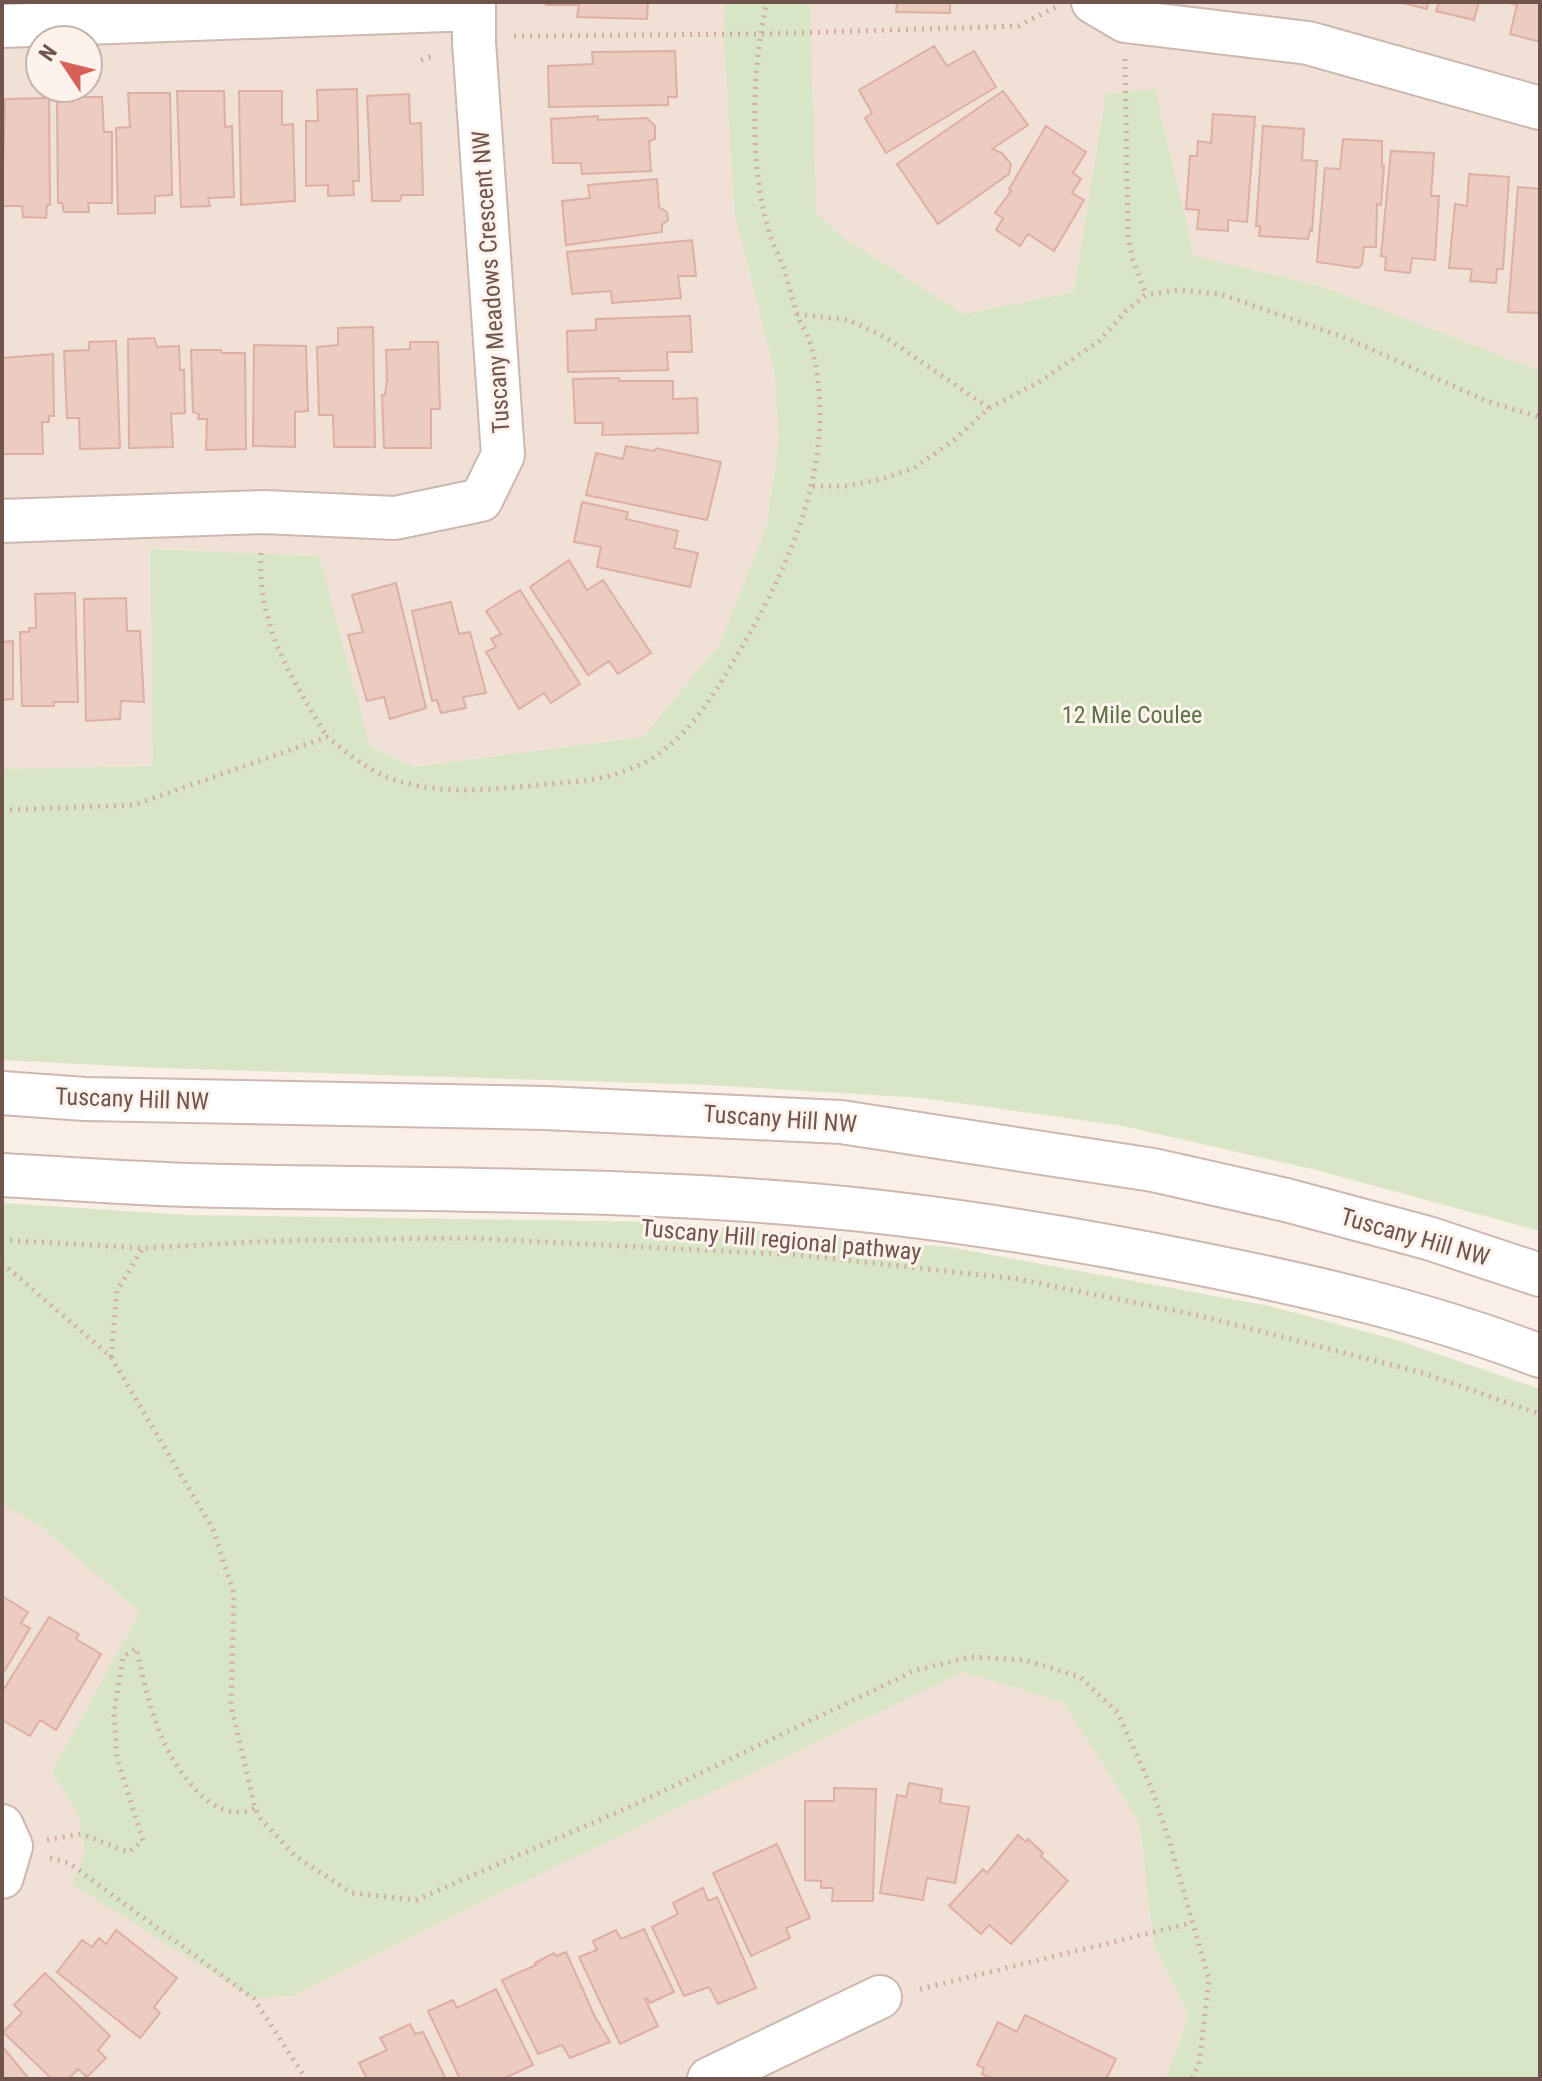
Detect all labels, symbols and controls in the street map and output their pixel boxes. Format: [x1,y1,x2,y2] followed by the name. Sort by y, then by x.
[24,24,104,104] north arrow
[34,40,62,66] text: N
[466,130,516,434] street label: Tuscany Meadows Crescent NW
[1062,701,1202,729] park label: 12 Mile Coulee
[55,1082,209,1116] street label: Tuscany Hill NW
[702,1100,858,1138] street label: Tuscany Hill NW
[1337,1202,1493,1272] street label: Tuscany Hill NW
[640,1214,922,1266] street label: Tuscany Hill regional pathway

